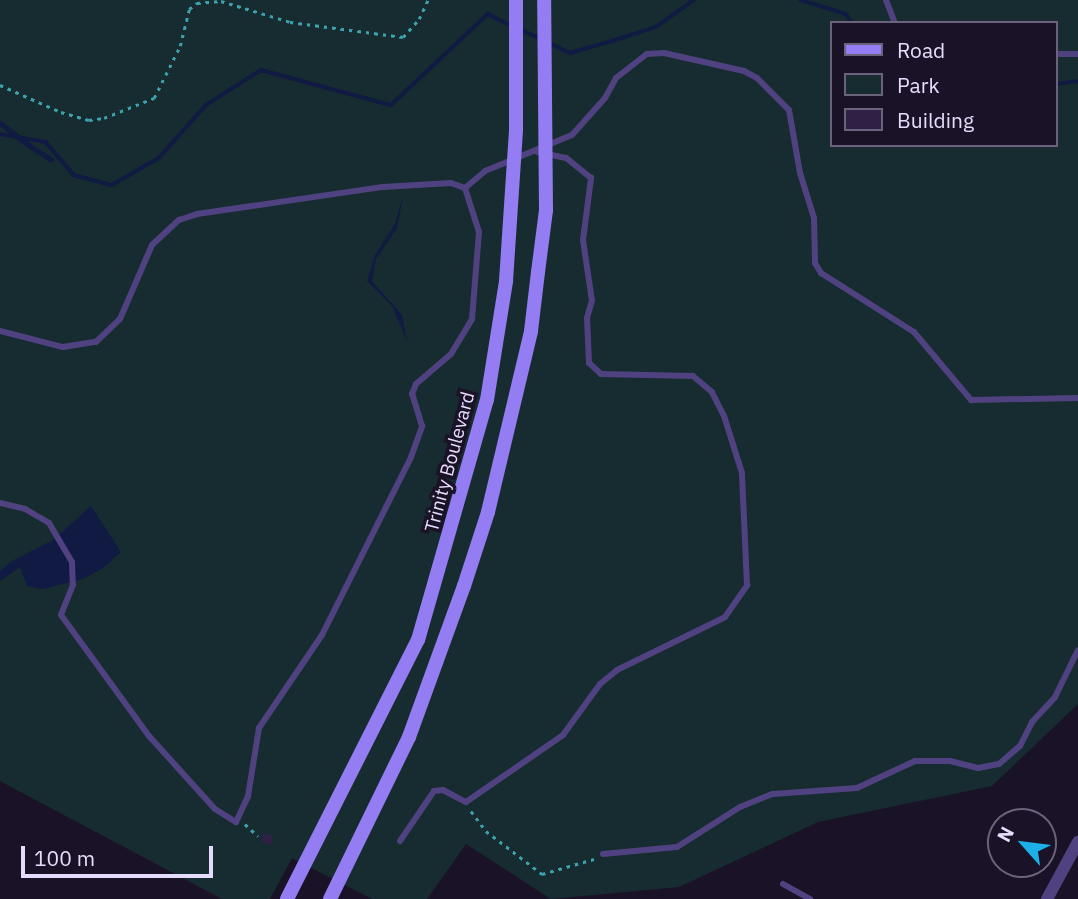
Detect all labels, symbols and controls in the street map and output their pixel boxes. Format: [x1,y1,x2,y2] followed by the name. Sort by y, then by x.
[830,21,1057,147] legend
[897,36,945,64] text: Road
[897,71,940,99] text: Park
[897,106,974,134] text: Building
[420,389,480,535] street label: Trinity Boulevard
[987,808,1057,878] north arrow
[991,822,1019,846] text: N
[24,832,217,876] scale bar
[34,844,95,872] text: 100 m

